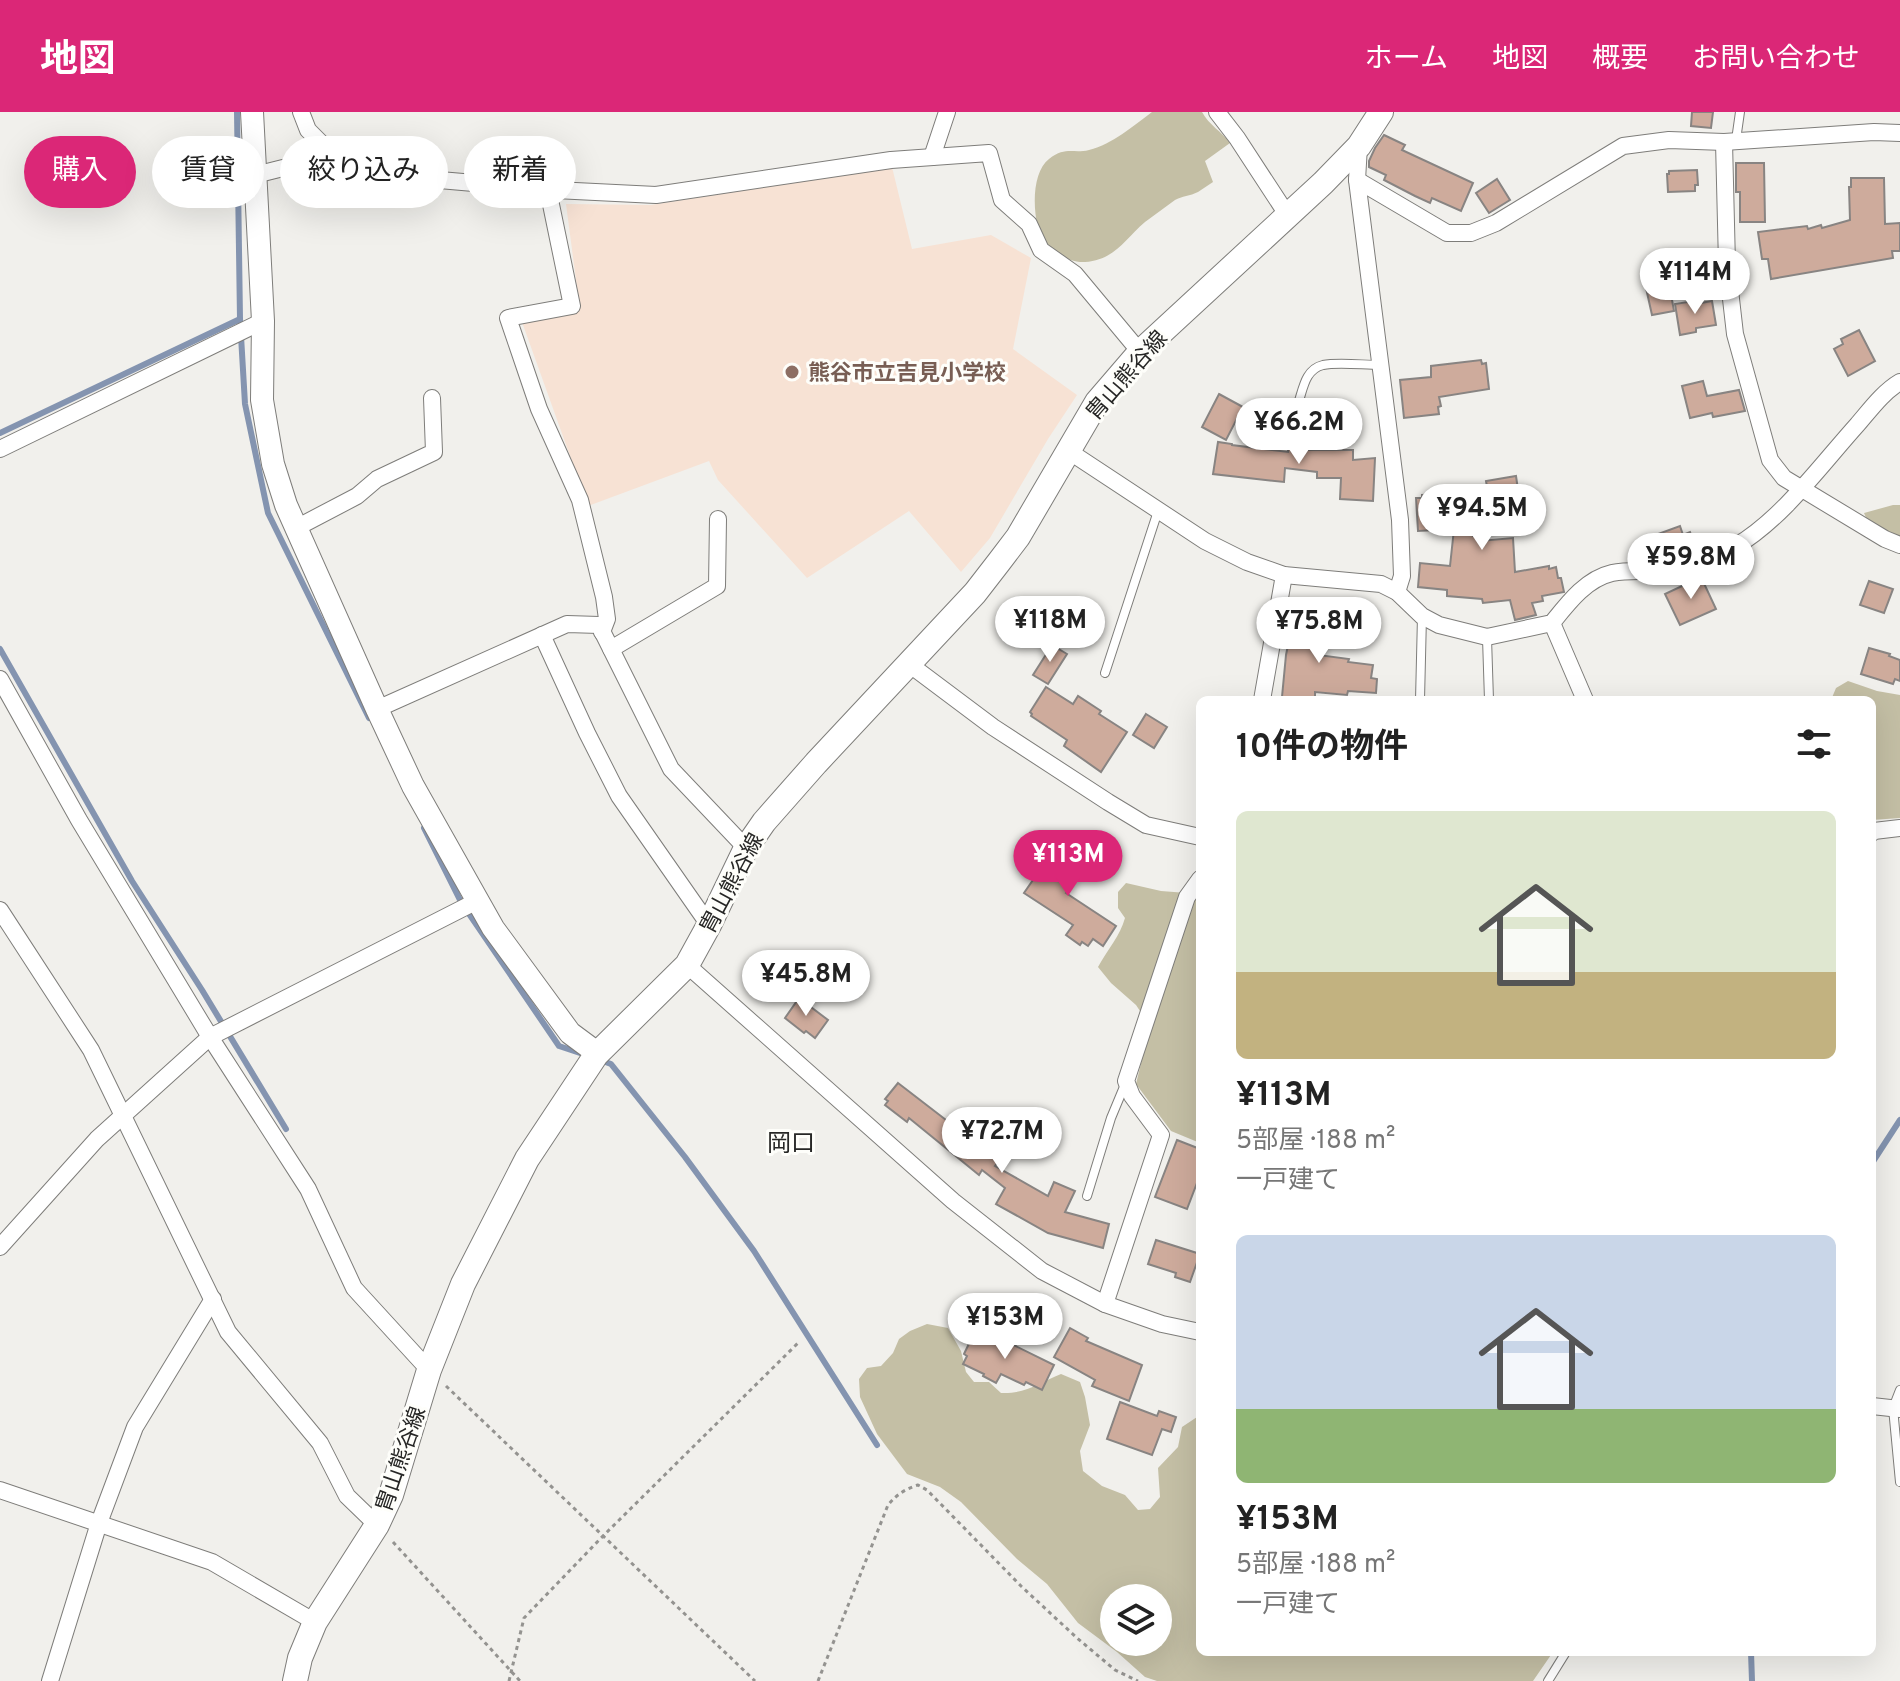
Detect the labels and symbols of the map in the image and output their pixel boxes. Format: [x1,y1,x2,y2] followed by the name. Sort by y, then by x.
[1639,248,1751,316] pin: ¥114M
[1082,326,1174,427] street label: 胄山熊谷線
[808,361,1006,388] place label: 熊谷市立吉見小学校
[783,363,801,381] marker: 熊谷市立吉見小学校
[1234,398,1364,466] pin: ¥66.2M
[1417,484,1547,552] pin: ¥94.5M
[1626,533,1756,601] pin: ¥59.8M
[994,596,1106,664] pin: ¥118M
[1254,597,1384,665] pin: ¥75.8M
[695,829,771,939] street label: 胄山熊谷線
[1012,830,1124,898] pin: ¥113M
[741,950,871,1018] pin: ¥45.8M
[937,1107,1067,1175] pin: ¥72.7M
[767,1130,815,1160] district label: 岡口
[949,1293,1061,1361] pin: ¥153M
[372,1403,433,1516] street label: 胄山熊谷線

